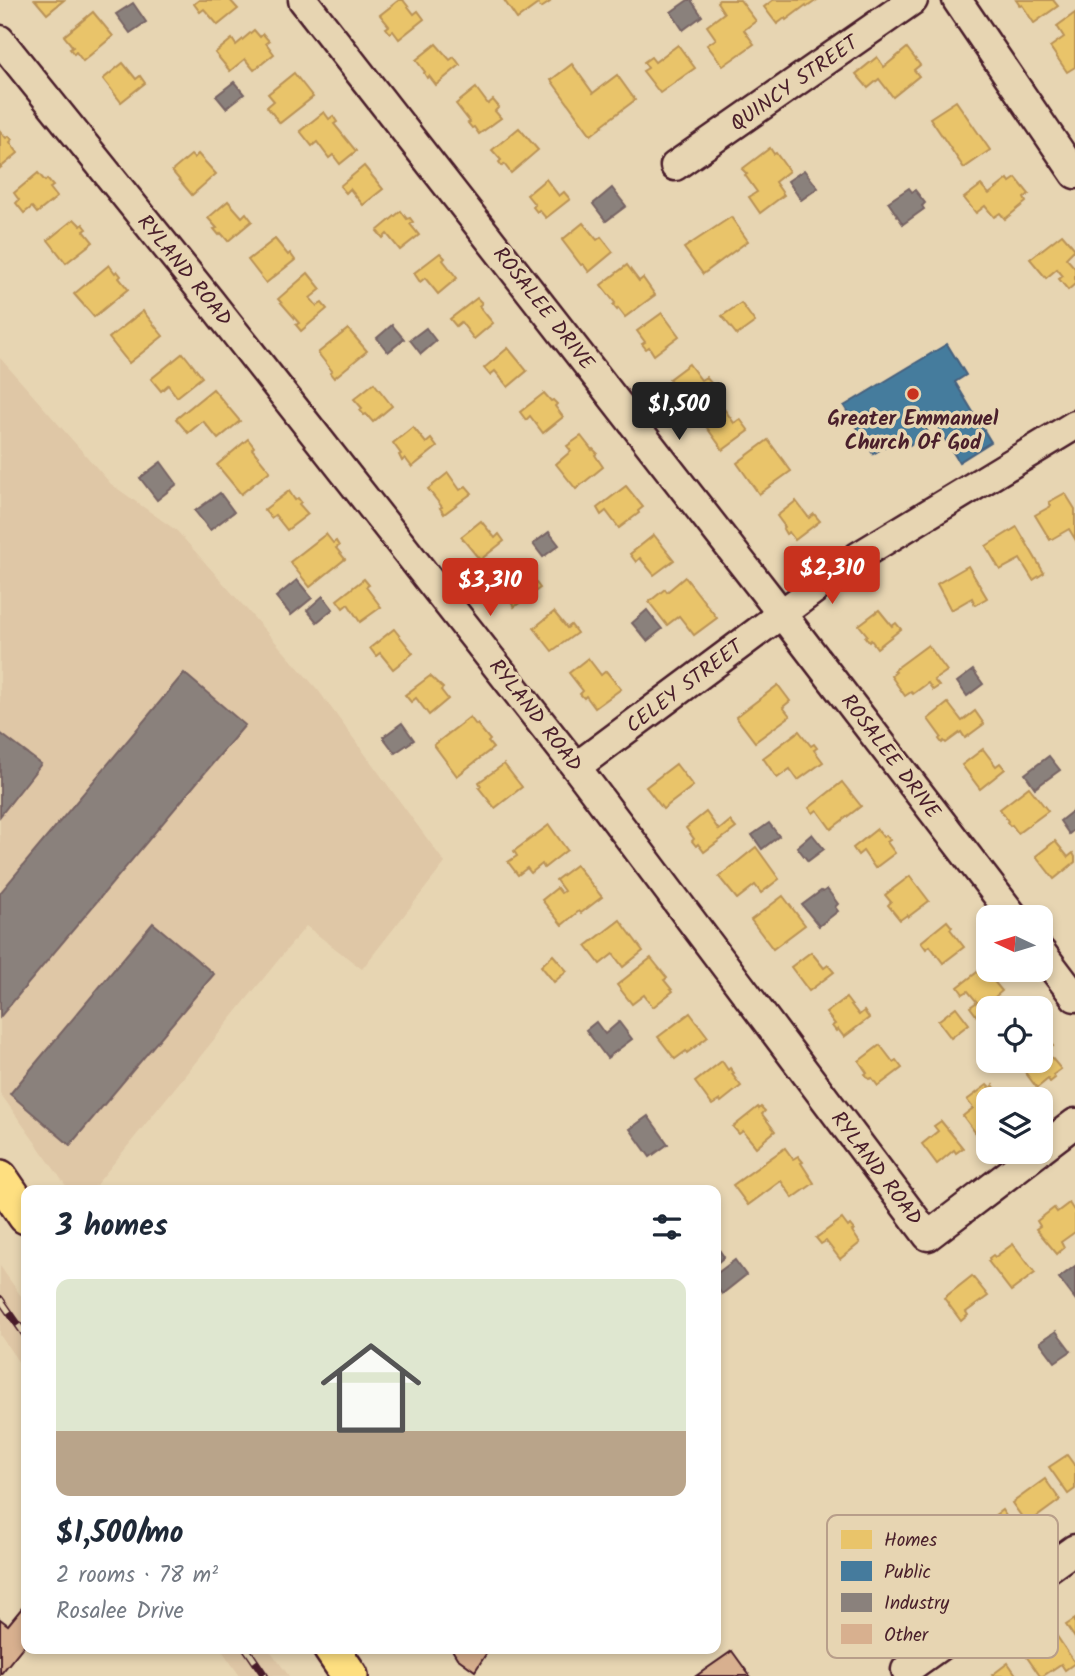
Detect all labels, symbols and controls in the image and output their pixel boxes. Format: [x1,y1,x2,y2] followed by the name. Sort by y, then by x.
[724,27,867,141] street label: QUINCY STREET
[128,208,240,334] street label: RYLAND ROAD
[484,240,602,378] street label: ROSALEE DRIVE
[622,382,736,442] pin: $1,500
[905,386,921,402] marker: Greater Emmanuel Church Of God
[648,387,710,423] text: $1,500
[828,403,999,460] place label: Greater Emmanuel Church Of God
[775,546,889,606] pin: $2,310
[800,551,864,587] text: $2,310
[433,558,547,618] pin: $3,310
[458,563,522,599] text: $3,310
[619,631,752,742] street label: CELEY STREET
[480,652,590,780] street label: RYLAND ROAD
[832,687,948,827] street label: ROSALEE DRIVE
[976,905,1054,982] north arrow
[976,905,1053,1164] map controls
[976,996,1053,1073] button: locate
[976,1087,1053,1164] button: layers
[822,1105,930,1233] street label: RYLAND ROAD
[56,1203,168,1251] text: 3 homes
[648,1208,686,1246] icon: filters
[308,1325,434,1451] icon: home
[56,1510,183,1558] text: $1,500/mo
[827,1515,1058,1658] legend
[884,1526,937,1556] text: Homes
[56,1558,218,1594] text: 2 rooms · 78 m²
[884,1558,931,1588] text: Public
[884,1589,950,1619] text: Industry
[56,1594,184,1630] text: Rosalee Drive
[884,1621,930,1651] text: Other

